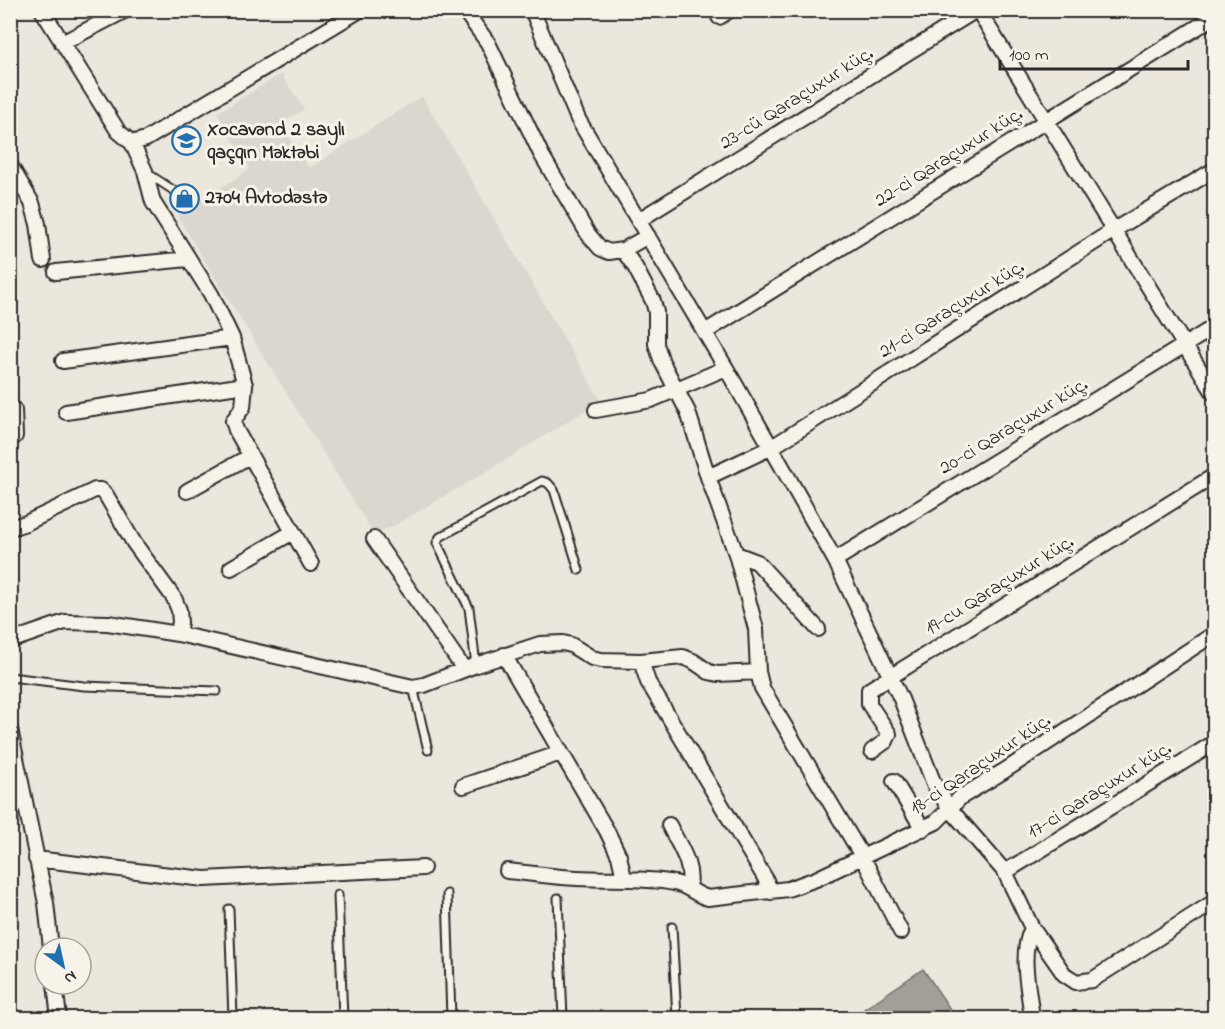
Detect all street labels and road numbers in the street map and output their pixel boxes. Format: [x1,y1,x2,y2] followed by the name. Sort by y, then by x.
[714,40,880,158] street label: 23-cü Qaraçuxur küç.
[869,101,1029,215] street label: 22-ci Qaraçuxur küç.
[874,253,1030,367] street label: 21-ci Qaraçuxur küç.
[934,371,1094,483] street label: 20-ci Qaraçuxur küç.
[920,528,1080,644] street label: 19-cu Qaraçuxur küç.
[905,707,1057,823] street label: 18-ci Qaraçuxur küç.
[1022,735,1178,847] street label: 17-ci Qaraçuxur küç.

